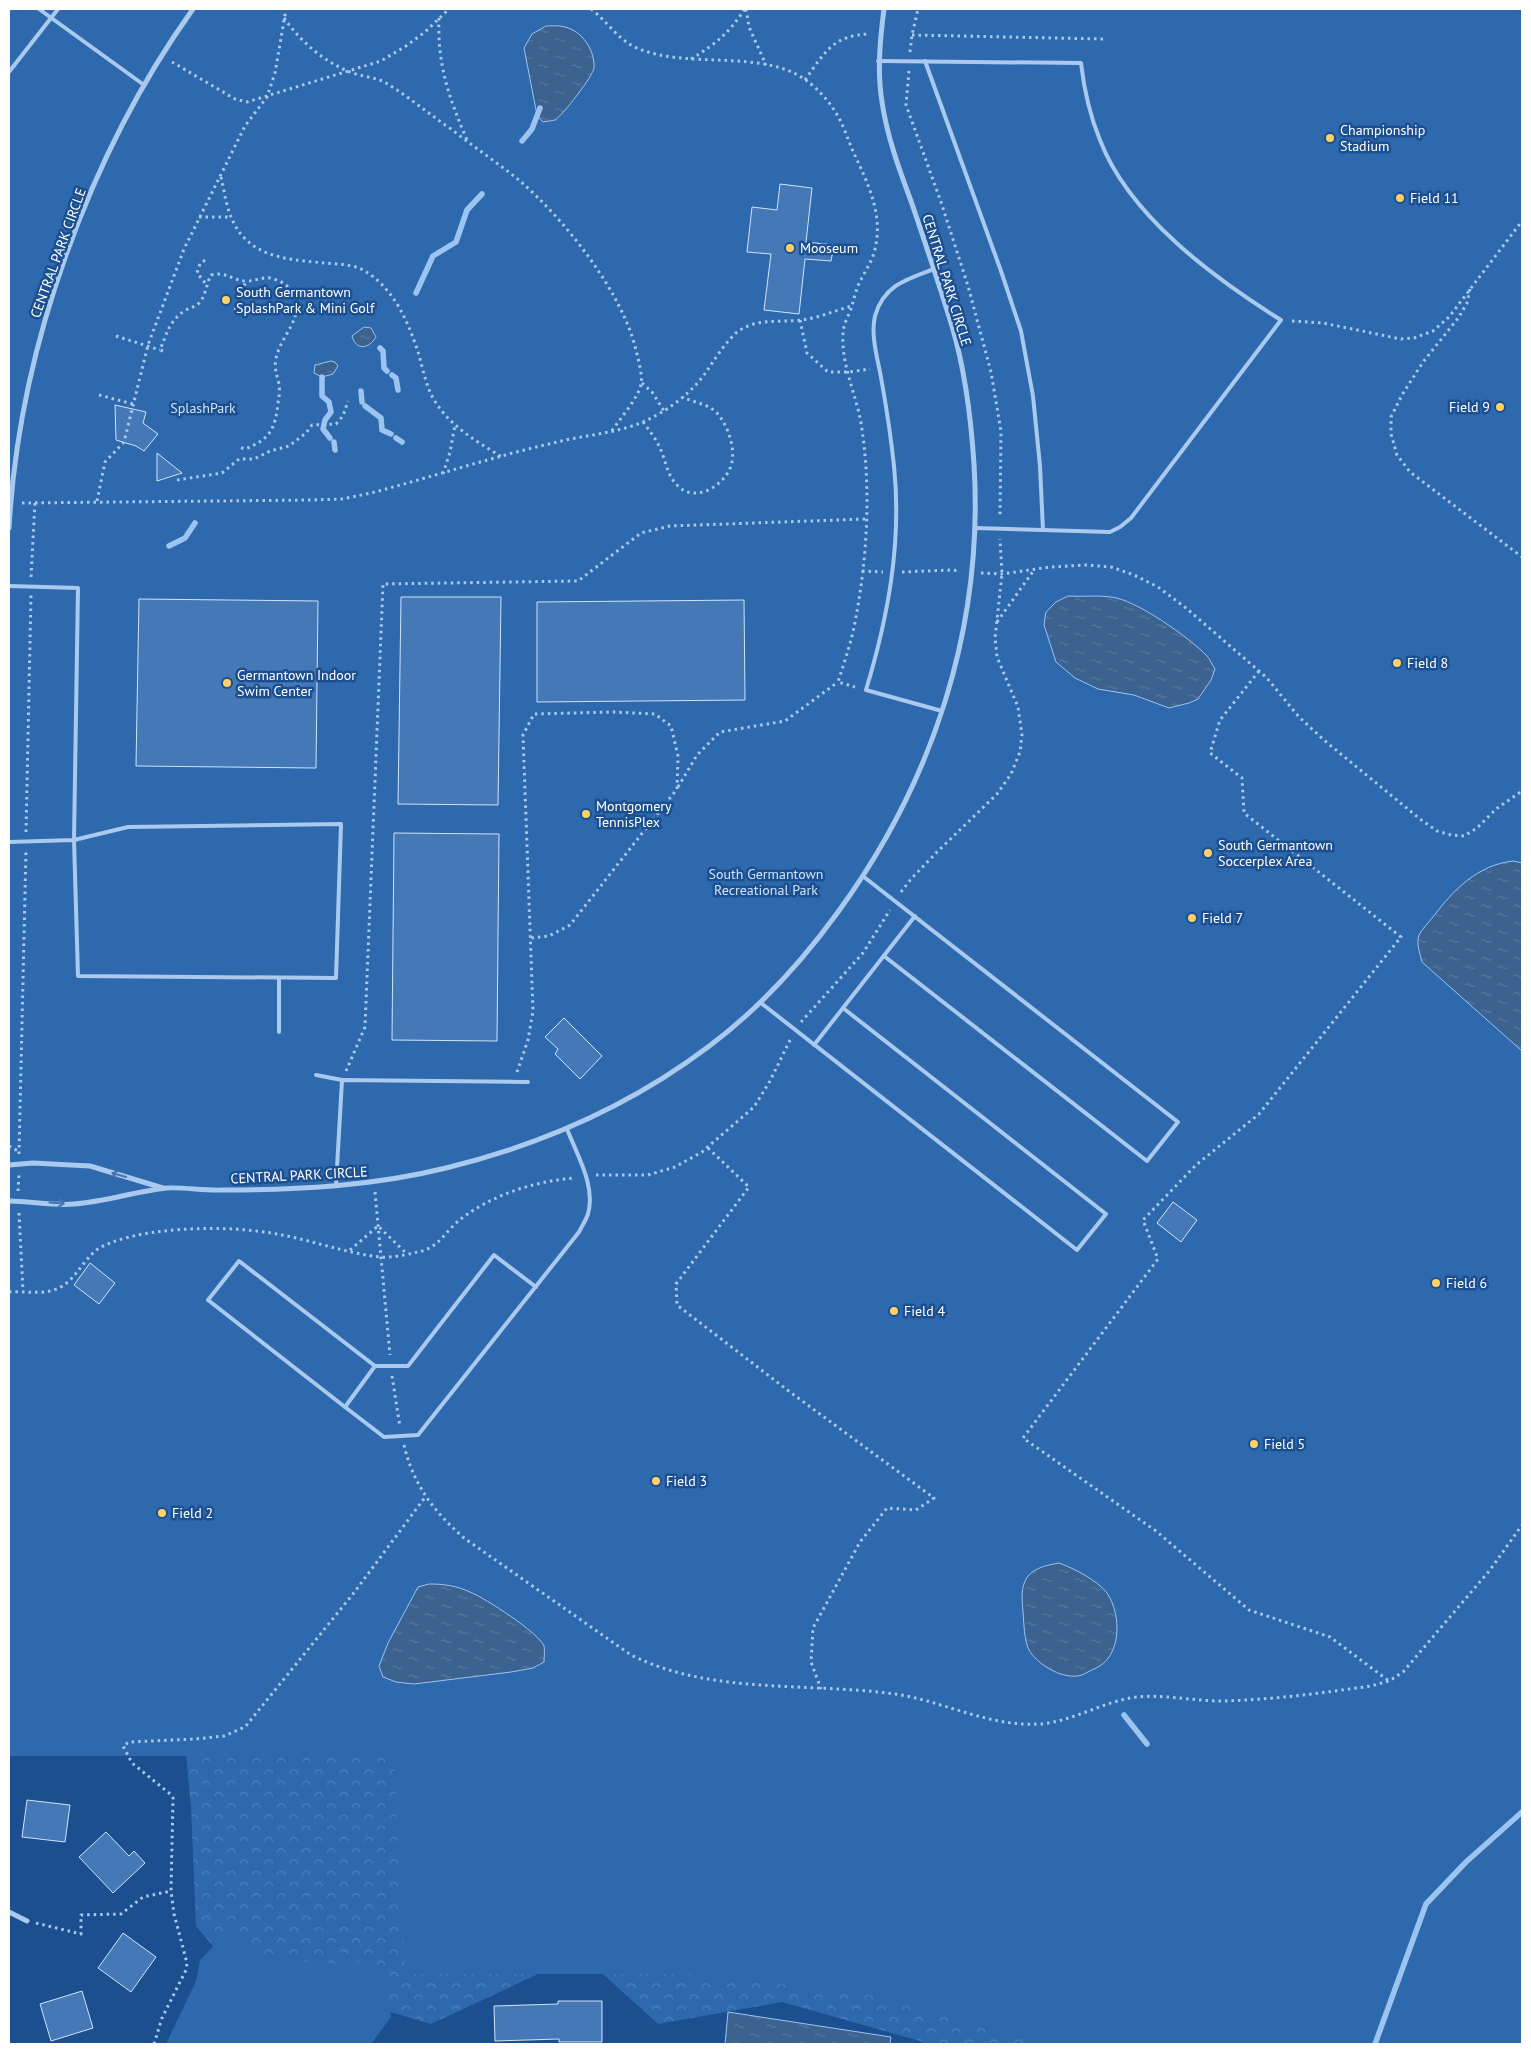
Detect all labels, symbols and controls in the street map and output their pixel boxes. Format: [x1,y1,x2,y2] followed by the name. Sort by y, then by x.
[1340,121,1425,155] place label: Championship Stadium
[1324,132,1336,144] marker: Championship Stadium
[26,186,90,320] street label: CENTRAL PARK CIRCLE
[1410,189,1459,207] place label: Field 11
[1394,192,1406,204] marker: Field 11
[918,212,976,348] street label: CENTRAL PARK CIRCLE
[800,239,858,257] place label: Mooseum
[784,242,796,254] marker: Mooseum
[236,283,375,317] place label: South Germantown SplashPark & Mini Golf
[220,294,232,306] marker: South Germantown SplashPark & Mini Golf
[1449,398,1490,416] place label: Field 9
[170,399,236,417] park label: SplashPark
[1494,401,1506,413] marker: Field 9
[1407,654,1448,672] place label: Field 8
[1391,657,1403,669] marker: Field 8
[237,666,356,700] place label: Germantown Indoor Swim Center
[221,677,233,689] marker: Germantown Indoor Swim Center
[596,797,672,831] place label: Montgomery TennisPlex
[580,808,592,820] marker: Montgomery TennisPlex
[1218,836,1333,870] place label: South Germantown Soccerplex Area
[1202,847,1214,859] marker: South Germantown Soccerplex Area
[709,865,823,899] park label: South Germantown Recreational Park
[1202,909,1243,927] place label: Field 7
[1186,912,1198,924] marker: Field 7
[230,1162,368,1188] street label: CENTRAL PARK CIRCLE
[112,1169,128,1179] one-way arrow
[49,1199,65,1208] one-way arrow
[1446,1274,1487,1292] place label: Field 6
[1430,1277,1442,1289] marker: Field 6
[904,1302,945,1320] place label: Field 4
[888,1305,900,1317] marker: Field 4
[1264,1435,1305,1453] place label: Field 5
[1248,1438,1260,1450] marker: Field 5
[666,1472,707,1490] place label: Field 3
[650,1475,662,1487] marker: Field 3
[172,1504,213,1522] place label: Field 2
[156,1507,168,1519] marker: Field 2

